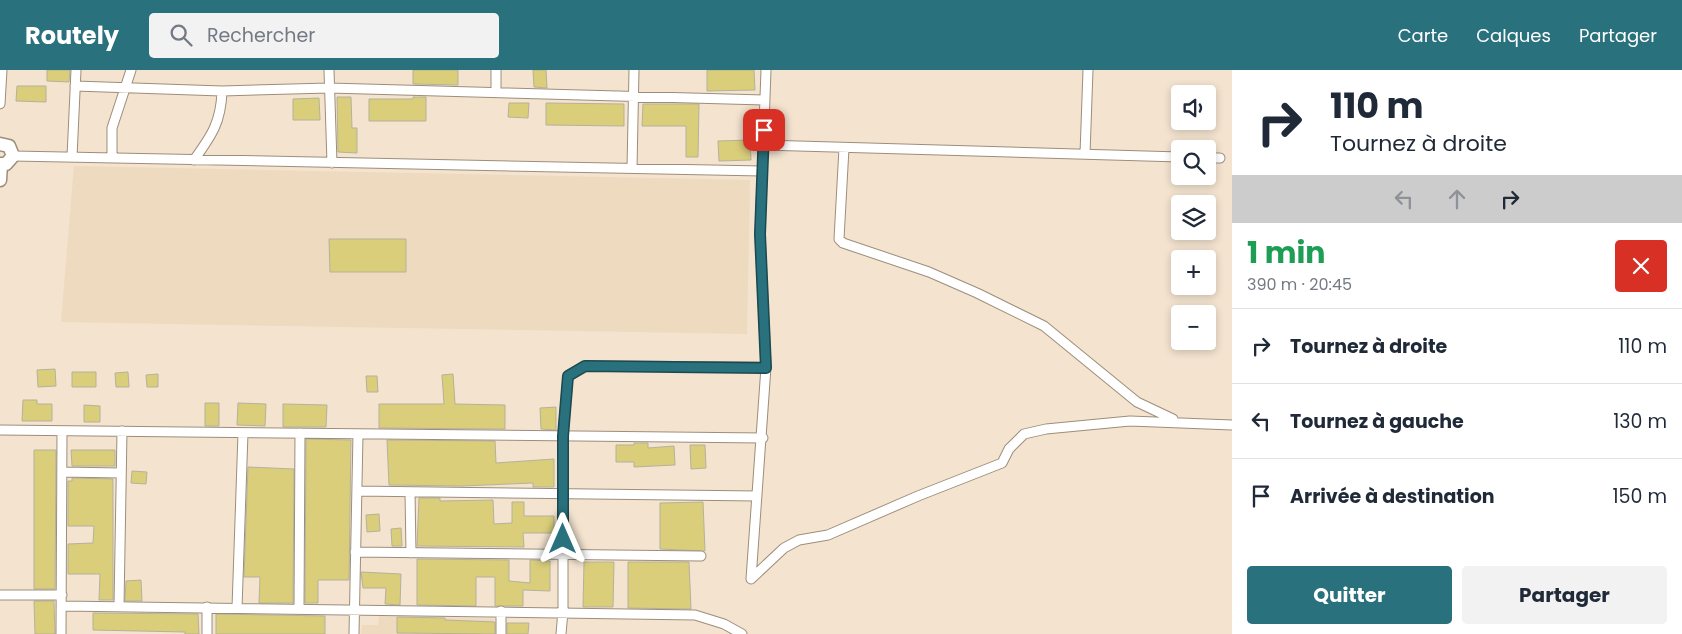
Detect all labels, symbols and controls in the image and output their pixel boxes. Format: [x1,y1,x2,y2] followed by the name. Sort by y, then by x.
[149,13,499,58] search box
[25,19,119,52] text: Routely
[167,21,195,49] icon: search
[207,22,315,49] text: Rechercher
[1398,23,1448,48] text: Carte
[1476,23,1551,48] text: Calques
[1579,23,1657,48] text: Partager
[1330,81,1424,130] text: 110 m
[1171,85,1216,350] map controls
[1171,85,1216,130] button: sound
[1247,90,1312,155] icon: right
[743,109,785,151] pin
[750,116,778,144] icon: arrive
[1330,128,1507,159] text: Tournez à droite
[1171,140,1216,185] button: search
[1390,185,1418,213] icon: left
[1443,185,1471,213] icon: ahead
[1496,185,1524,213] icon: right
[1171,195,1216,240] button: layers
[1247,231,1325,274] text: 1 min
[1615,240,1667,292] button: close
[1171,250,1216,295] button: +
[1247,273,1352,296] text: 390 m · 20:45
[1171,305,1216,350] button: −
[1247,332,1275,360] icon: right
[1290,333,1447,360] text: Tournez à droite
[1618,333,1667,360] text: 110 m
[1247,407,1275,435] icon: left
[1290,408,1464,435] text: Tournez à gauche
[1613,408,1667,435] text: 130 m
[1247,482,1275,510] icon: arrive
[1290,483,1495,510] text: Arrivée à destination
[1612,483,1667,510] text: 150 m
[536,512,588,564] position arrow
[1247,566,1452,624] button: Quitter
[1462,566,1667,624] button: Partager

